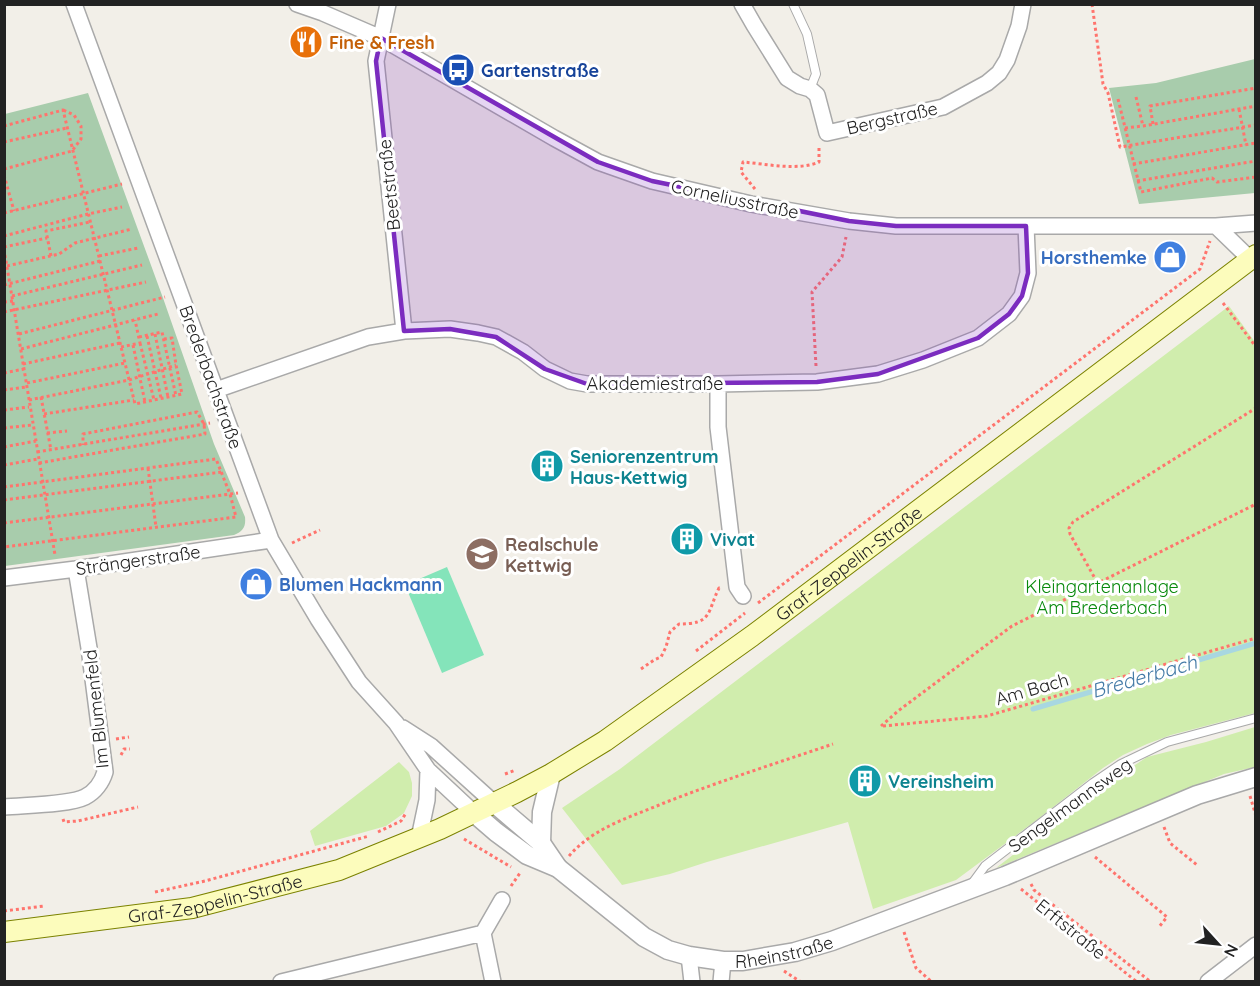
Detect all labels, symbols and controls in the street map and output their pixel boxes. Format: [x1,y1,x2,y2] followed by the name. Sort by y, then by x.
[288,24,324,60] restaurant icon: Fine & Fresh
[329,31,435,54] place label: Fine & Fresh
[440,52,476,88] bus stop icon: Gartenstraße
[481,59,599,82] place label: Gartenstraße
[844,96,940,140] street label: Bergstraße
[373,138,405,232] street label: Beetstraße
[669,174,801,224] street label: Corneliusstraße
[1152,239,1188,275] shop icon: Horsthemke
[1041,246,1147,269] place label: Horsthemke
[174,302,248,452] street label: Brederbachstraße
[587,372,723,395] street label: Akademiestraße
[570,445,719,489] place label: Seniorenzentrum Haus-Kettwig
[529,448,565,484] building icon: Seniorenzentrum Haus-Kettwig
[771,500,926,626] street label: Graf-Zeppelin-Straße
[669,521,705,557] building icon: Vivat
[710,528,755,551] place label: Vivat
[505,533,599,577] place label: Realschule Kettwig
[464,536,500,572] school or university icon: Realschule Kettwig
[74,540,202,580] street label: Strängerstraße
[238,566,274,602] shop icon: Blumen Hackmann
[279,573,442,596] place label: Blumen Hackmann
[1025,575,1179,619] park label: Kleingartenanlage Am Brederbach
[78,648,114,770] street label: Im Blumenfeld
[1088,649,1200,703] water label: Brederbach
[993,668,1071,710] street label: Am Bach
[1004,752,1136,858] street label: Sengelmannsweg
[847,763,883,799] building icon: Vereinsheim
[888,770,994,793] place label: Vereinsheim
[127,868,305,928] street label: Graf-Zeppelin-Straße
[1031,894,1111,964] street label: Erftstraße
[1188,914,1248,974] north arrow
[735,930,836,973] street label: Rheinstraße
[1220,941,1243,961] text: N

